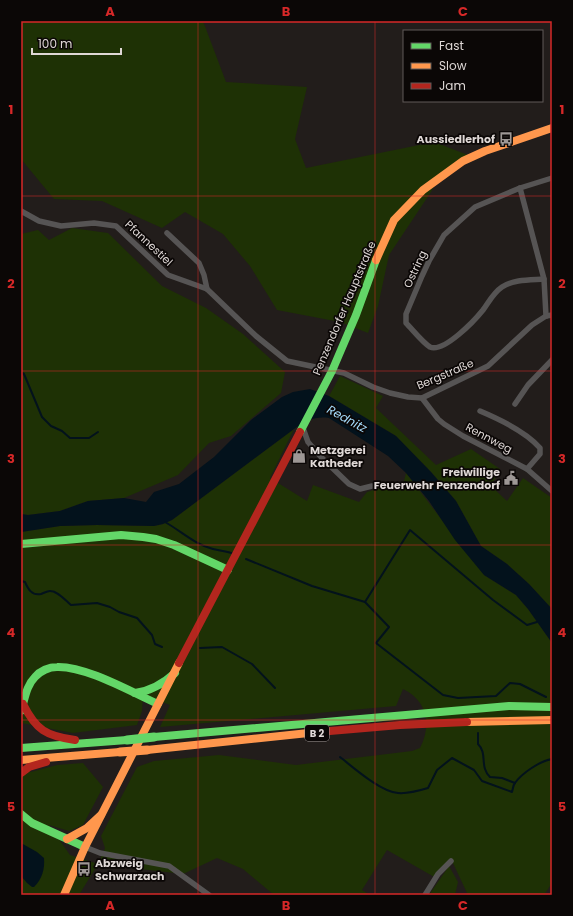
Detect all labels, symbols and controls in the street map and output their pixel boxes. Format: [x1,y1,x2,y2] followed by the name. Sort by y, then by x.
[105,2,115,21] text: A
[282,2,291,21] text: B
[458,2,468,21] text: C
[32,30,121,56] scale bar
[403,30,543,102] legend
[38,35,72,52] text: 100 m
[439,37,464,54] text: Fast
[439,57,467,74] text: Slow
[439,77,466,94] text: Jam
[9,100,13,119] text: 1
[560,100,564,119] text: 1
[417,131,495,147] place label: Aussiedlerhof
[498,131,514,147] bus stop icon: Aussiedlerhof
[121,217,177,269] street label: Pfannestiel
[308,238,380,378] street label: Penzendorfer Hauptstraße
[399,248,431,290] street label: Ostring
[7,274,15,293] text: 2
[558,274,566,293] text: 2
[414,355,476,393] street label: Bergstraße
[324,401,371,437] water label: Rednitz
[463,419,515,457] street label: Rennweg
[310,442,366,471] place label: Metzgerei Katheder
[291,448,307,464] shop icon: Metzgerei Katheder
[7,449,15,468] text: 3
[558,449,566,468] text: 3
[374,464,500,493] place label: Freiwillige Feuerwehr Penzendorf
[503,470,519,486] public building icon: Freiwillige Feuerwehr Penzendorf
[7,623,16,642] text: 4
[558,623,567,642] text: 4
[305,725,329,741] road number: B 2
[7,797,15,816] text: 5
[558,797,566,816] text: 5
[95,855,165,884] place label: Abzweig Schwarzach
[76,861,92,877] bus stop icon: Abzweig Schwarzach
[105,896,115,915] text: A
[282,896,291,915] text: B
[458,896,468,915] text: C

